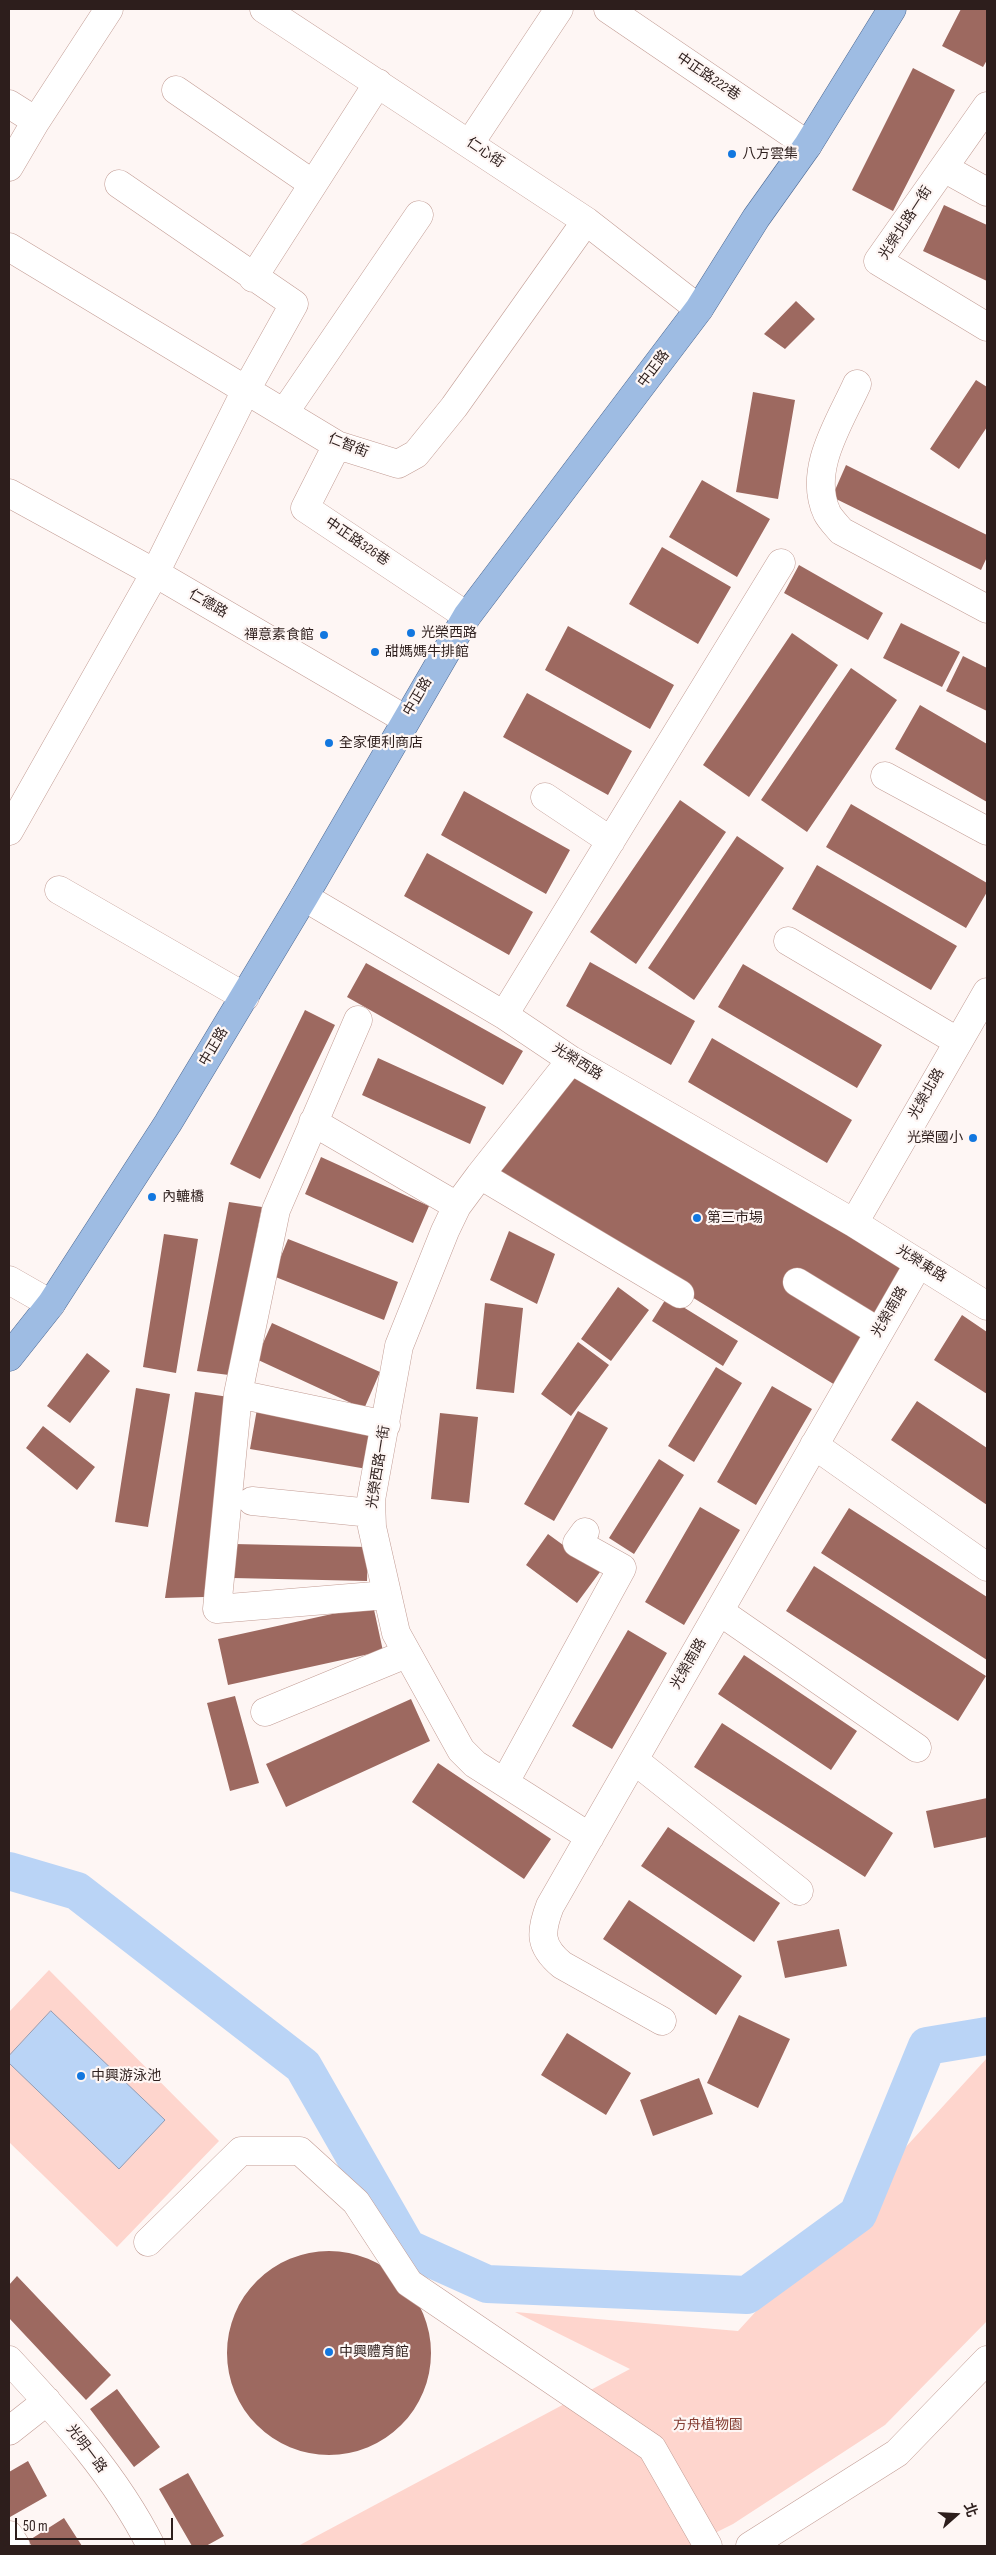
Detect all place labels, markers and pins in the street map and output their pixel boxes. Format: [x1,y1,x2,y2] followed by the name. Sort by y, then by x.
[742,146,798,162] place label: 八方雲集
[726,148,738,160] marker: 八方雲集
[421,625,477,641] place label: 光榮西路
[244,627,314,643] place label: 禪意素食館
[405,627,417,639] marker: 光榮西路
[318,629,330,641] marker: 禪意素食館
[385,644,469,660] place label: 甜媽媽牛排館
[369,646,381,658] marker: 甜媽媽牛排館
[339,735,423,751] place label: 全家便利商店
[323,737,335,749] marker: 全家便利商店
[907,1130,963,1146] place label: 光榮國小
[967,1132,979,1144] marker: 光榮國小
[162,1189,204,1205] place label: 內轆橋
[146,1191,158,1203] marker: 內轆橋
[707,1210,763,1226] place label: 第三市場
[691,1212,703,1224] marker: 第三市場
[91,2068,161,2084] place label: 中興游泳池
[75,2070,87,2082] marker: 中興游泳池
[339,2344,409,2360] place label: 中興體育館
[323,2346,335,2358] marker: 中興體育館

